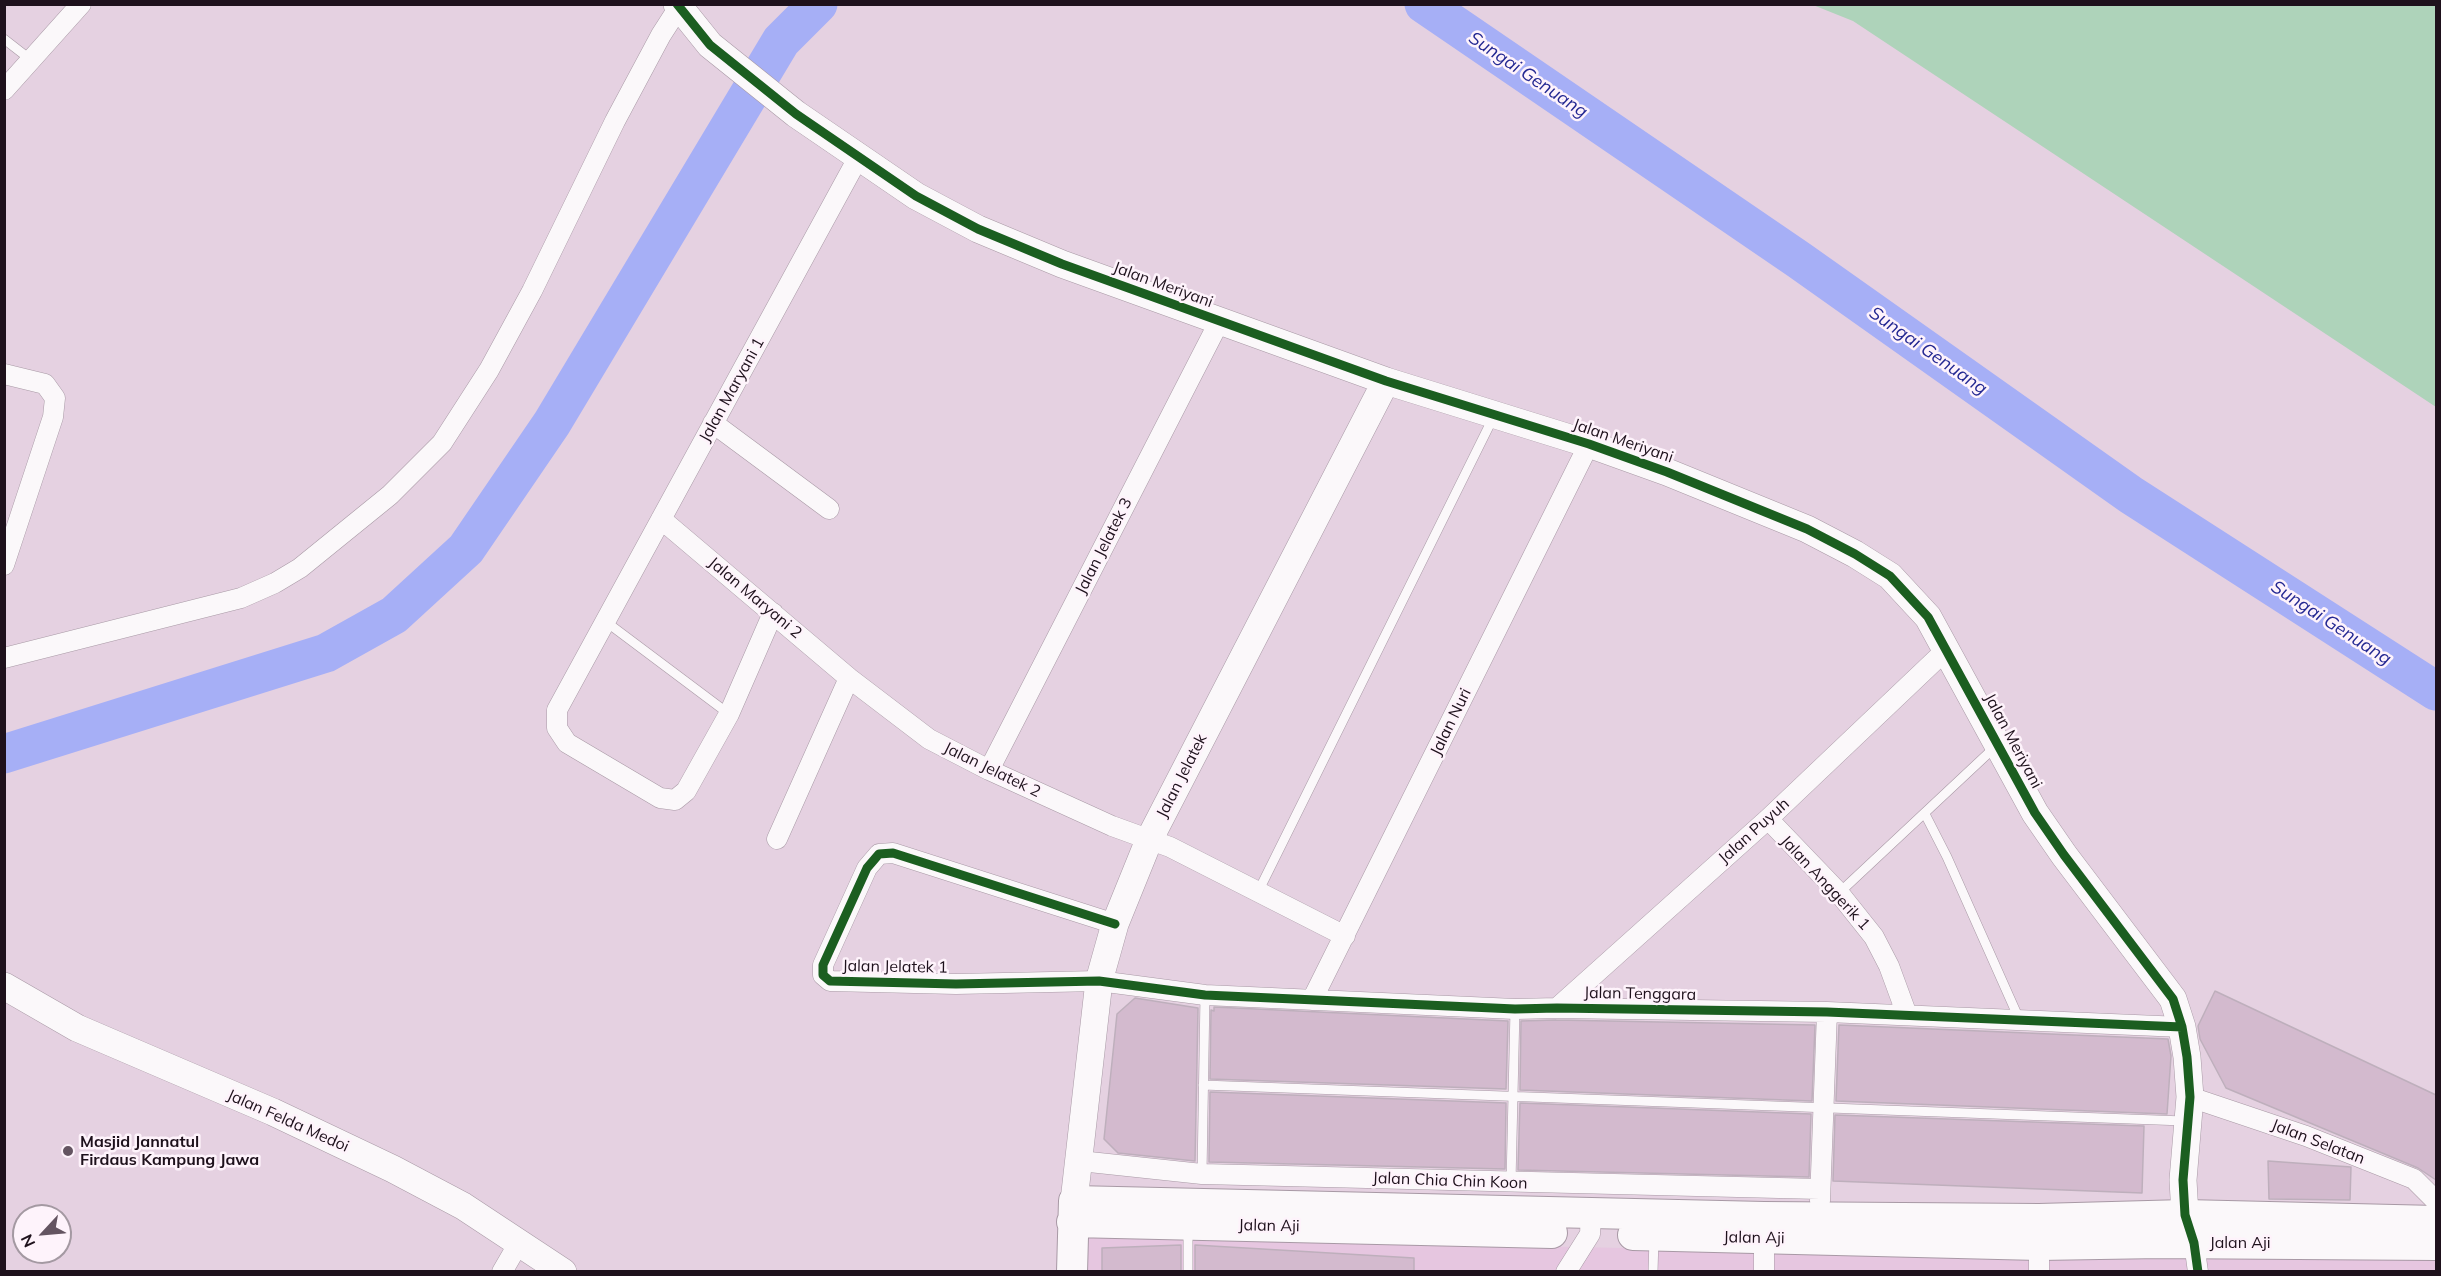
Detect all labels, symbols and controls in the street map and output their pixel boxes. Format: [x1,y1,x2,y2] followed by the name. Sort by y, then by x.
[1464,27,1592,123] water label: Sungai Genuang
[1110,258,1216,312] street label: Jalan Meriyani
[1865,302,1991,400] water label: Sungai Genuang
[695,334,769,446] street label: Jalan Maryani 1
[1570,415,1676,467] street label: Jalan Meriyani
[1072,495,1136,597] street label: Jalan Jelatek 3
[704,553,806,643] street label: Jalan Maryani 2
[2267,576,2395,670] water label: Sungai Genuang
[1426,685,1476,759] street label: Jalan Nuri
[1980,690,2046,792] street label: Jalan Meriyani
[1153,731,1211,821] street label: Jalan Jelatek
[940,738,1044,802] street label: Jalan Jelatek 2
[1715,794,1793,868] street label: Jalan Puyuh
[1776,832,1874,934] street label: Jalan Anggerik 1
[842,956,948,978] street label: Jalan Jelatek 1
[1584,983,1696,1005] street label: Jalan Tenggara
[224,1086,352,1156] street label: Jalan Felda Medoi
[2269,1115,2367,1169] street label: Jalan Selatan
[80,1132,259,1170] place label: Masjid Jannatul Firdaus Kampung Jawa
[61,1144,75,1158] marker: Masjid Jannatul Firdaus Kampung Jawa
[1372,1169,1528,1193] street label: Jalan Chia Chin Koon
[12,1204,72,1264] north arrow
[1238,1216,1300,1236] street label: Jalan Aji
[1723,1228,1785,1248] street label: Jalan Aji
[16,1231,39,1251] text: N
[2209,1233,2271,1253] street label: Jalan Aji

